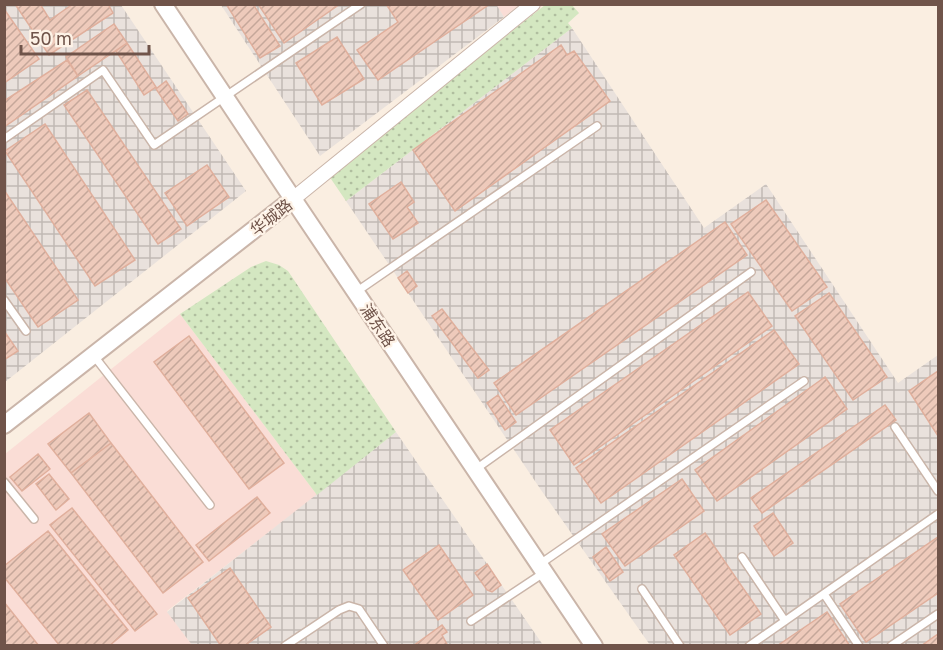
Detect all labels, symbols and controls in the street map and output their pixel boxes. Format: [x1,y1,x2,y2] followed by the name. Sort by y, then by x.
[21,18,148,56] scale bar
[30,27,72,49] text: 50 m
[246,194,296,240] street label: 华城路
[356,300,400,350] street label: 浦东路

